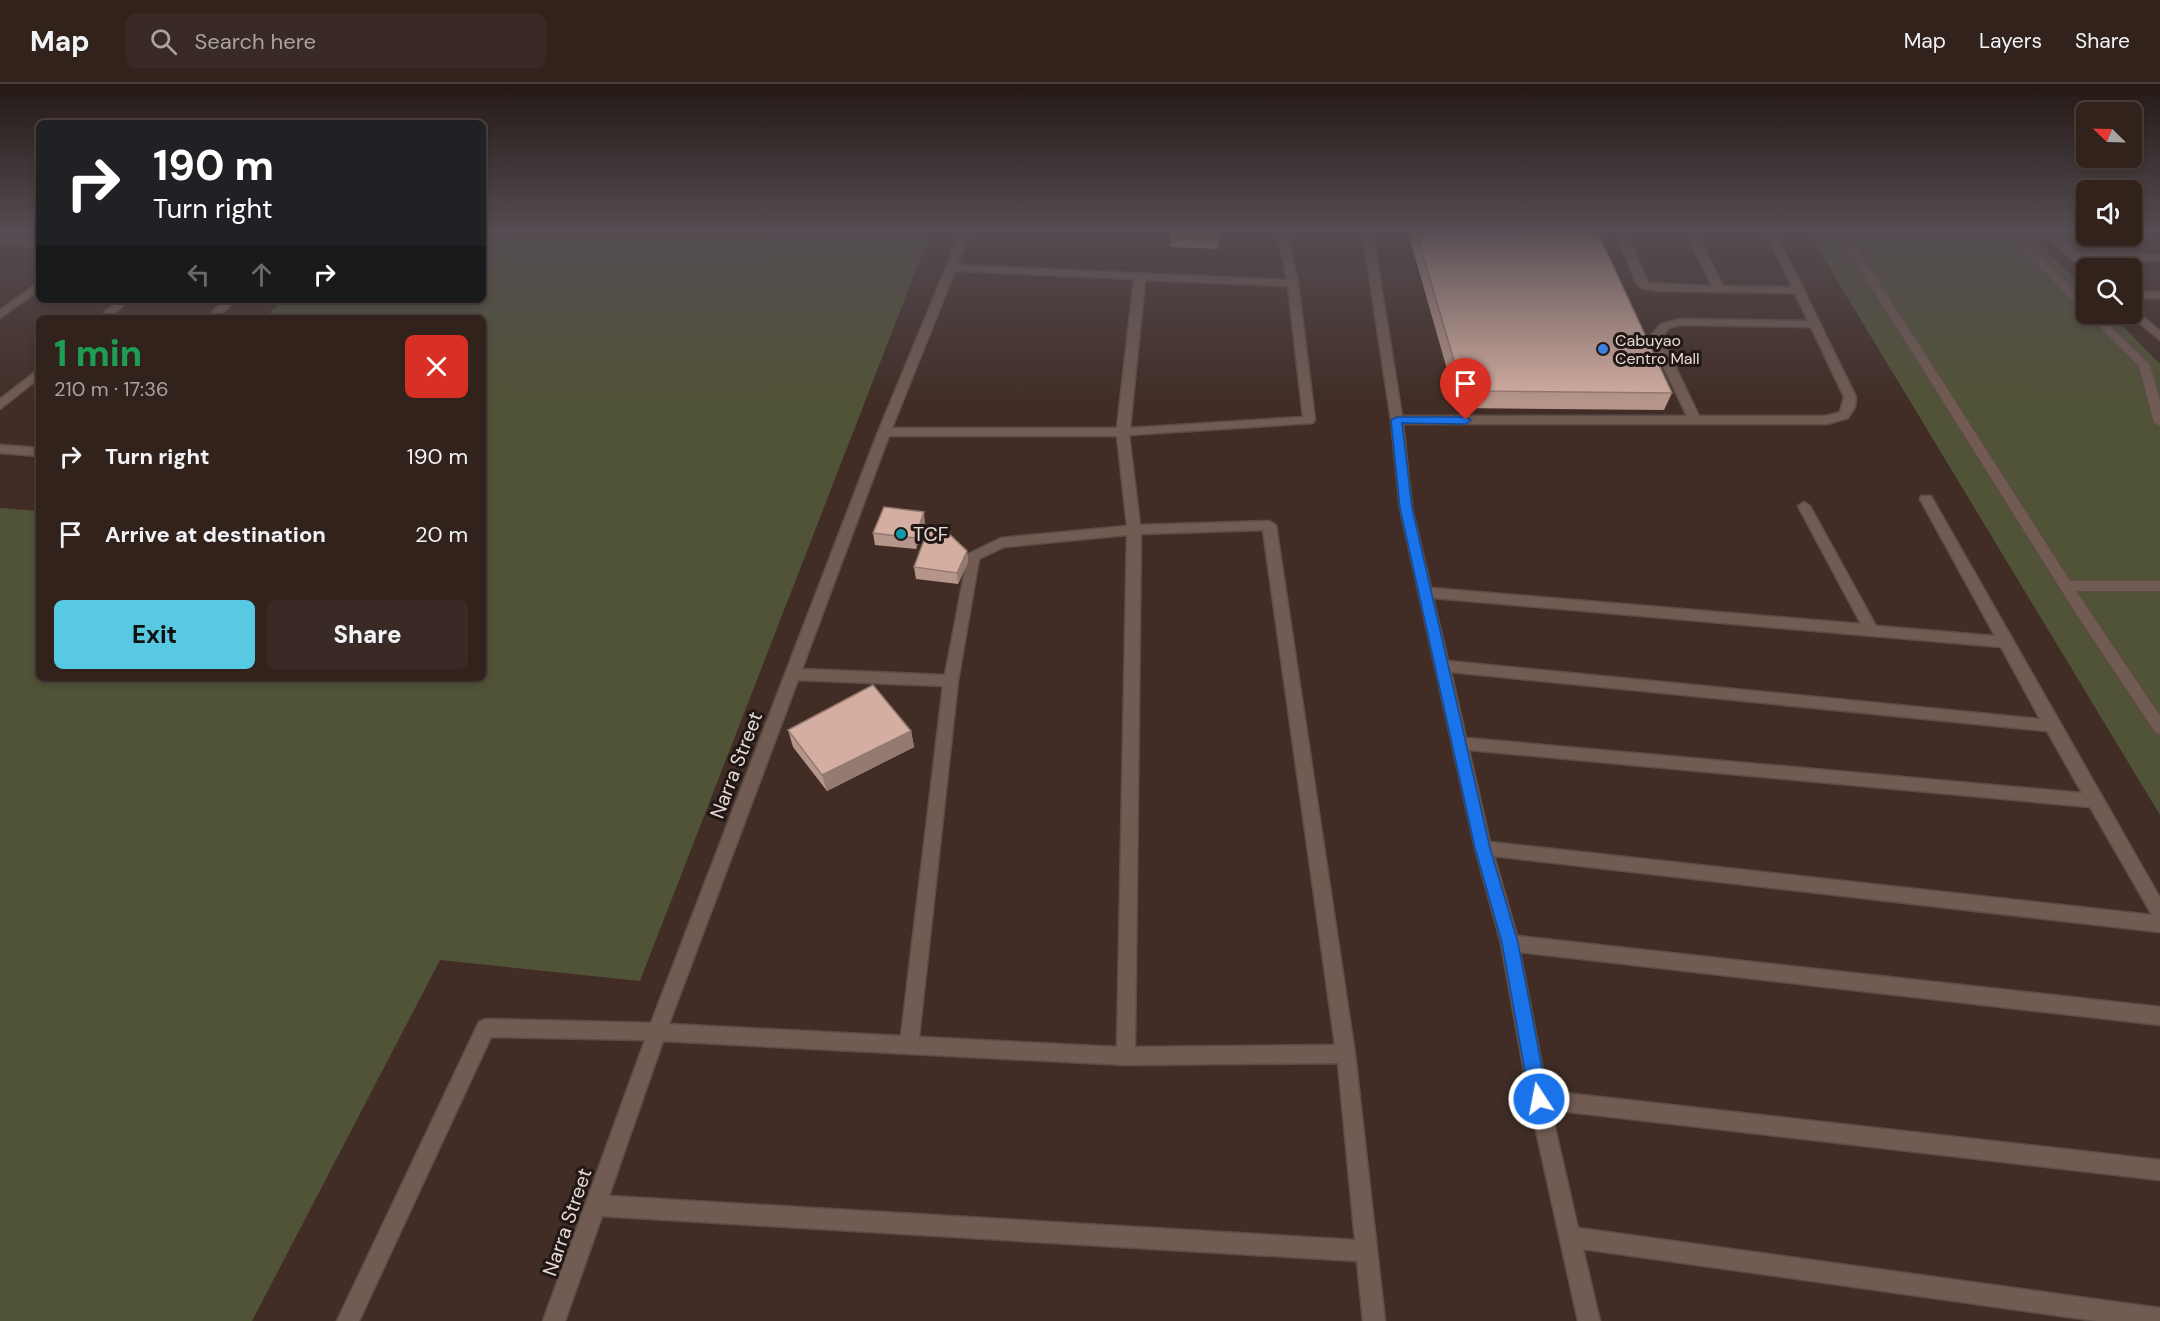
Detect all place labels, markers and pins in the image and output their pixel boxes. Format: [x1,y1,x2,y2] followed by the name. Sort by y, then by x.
[1615,330,1700,369] place label: Cabuyao Centro Mall
[1596,342,1610,356] marker: Cabuyao Centro Mall
[1440,358,1491,420] pin
[913,521,949,547] place label: TCF
[894,527,908,541] marker: TCF

